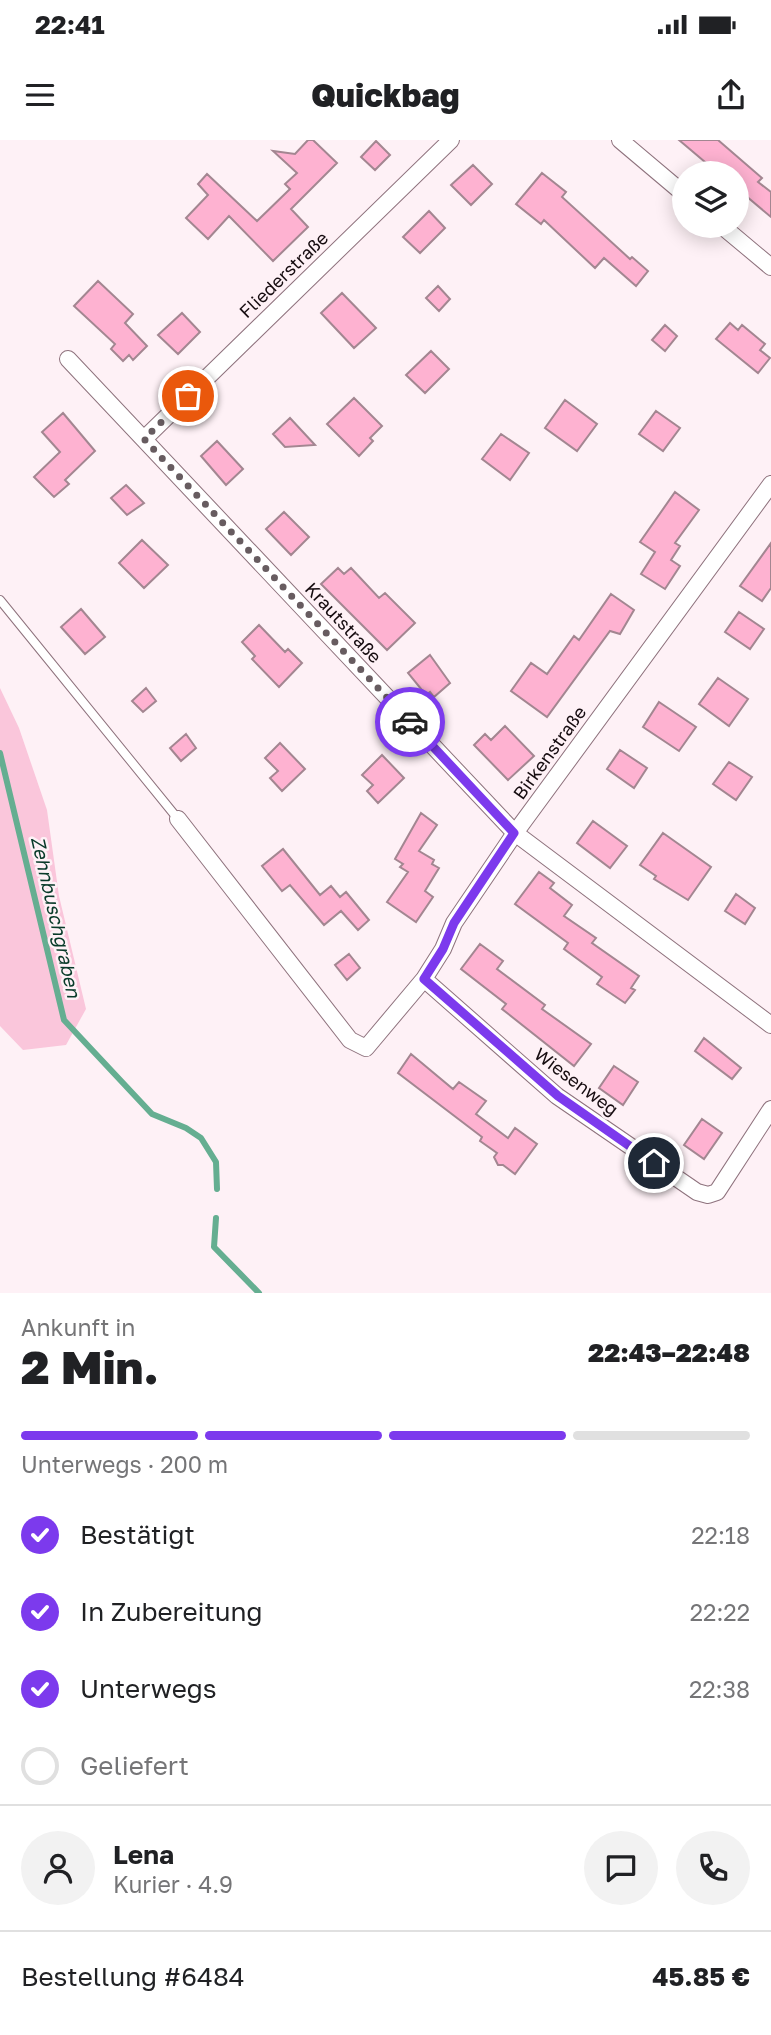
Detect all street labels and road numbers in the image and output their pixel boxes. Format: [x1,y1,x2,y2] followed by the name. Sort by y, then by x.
[234,226,332,322] street label: Fliederstraße
[301,577,387,667] street label: Krautstraße
[508,702,590,803] street label: Birkenstraße
[530,1043,623,1120] street label: Wiesenweg

